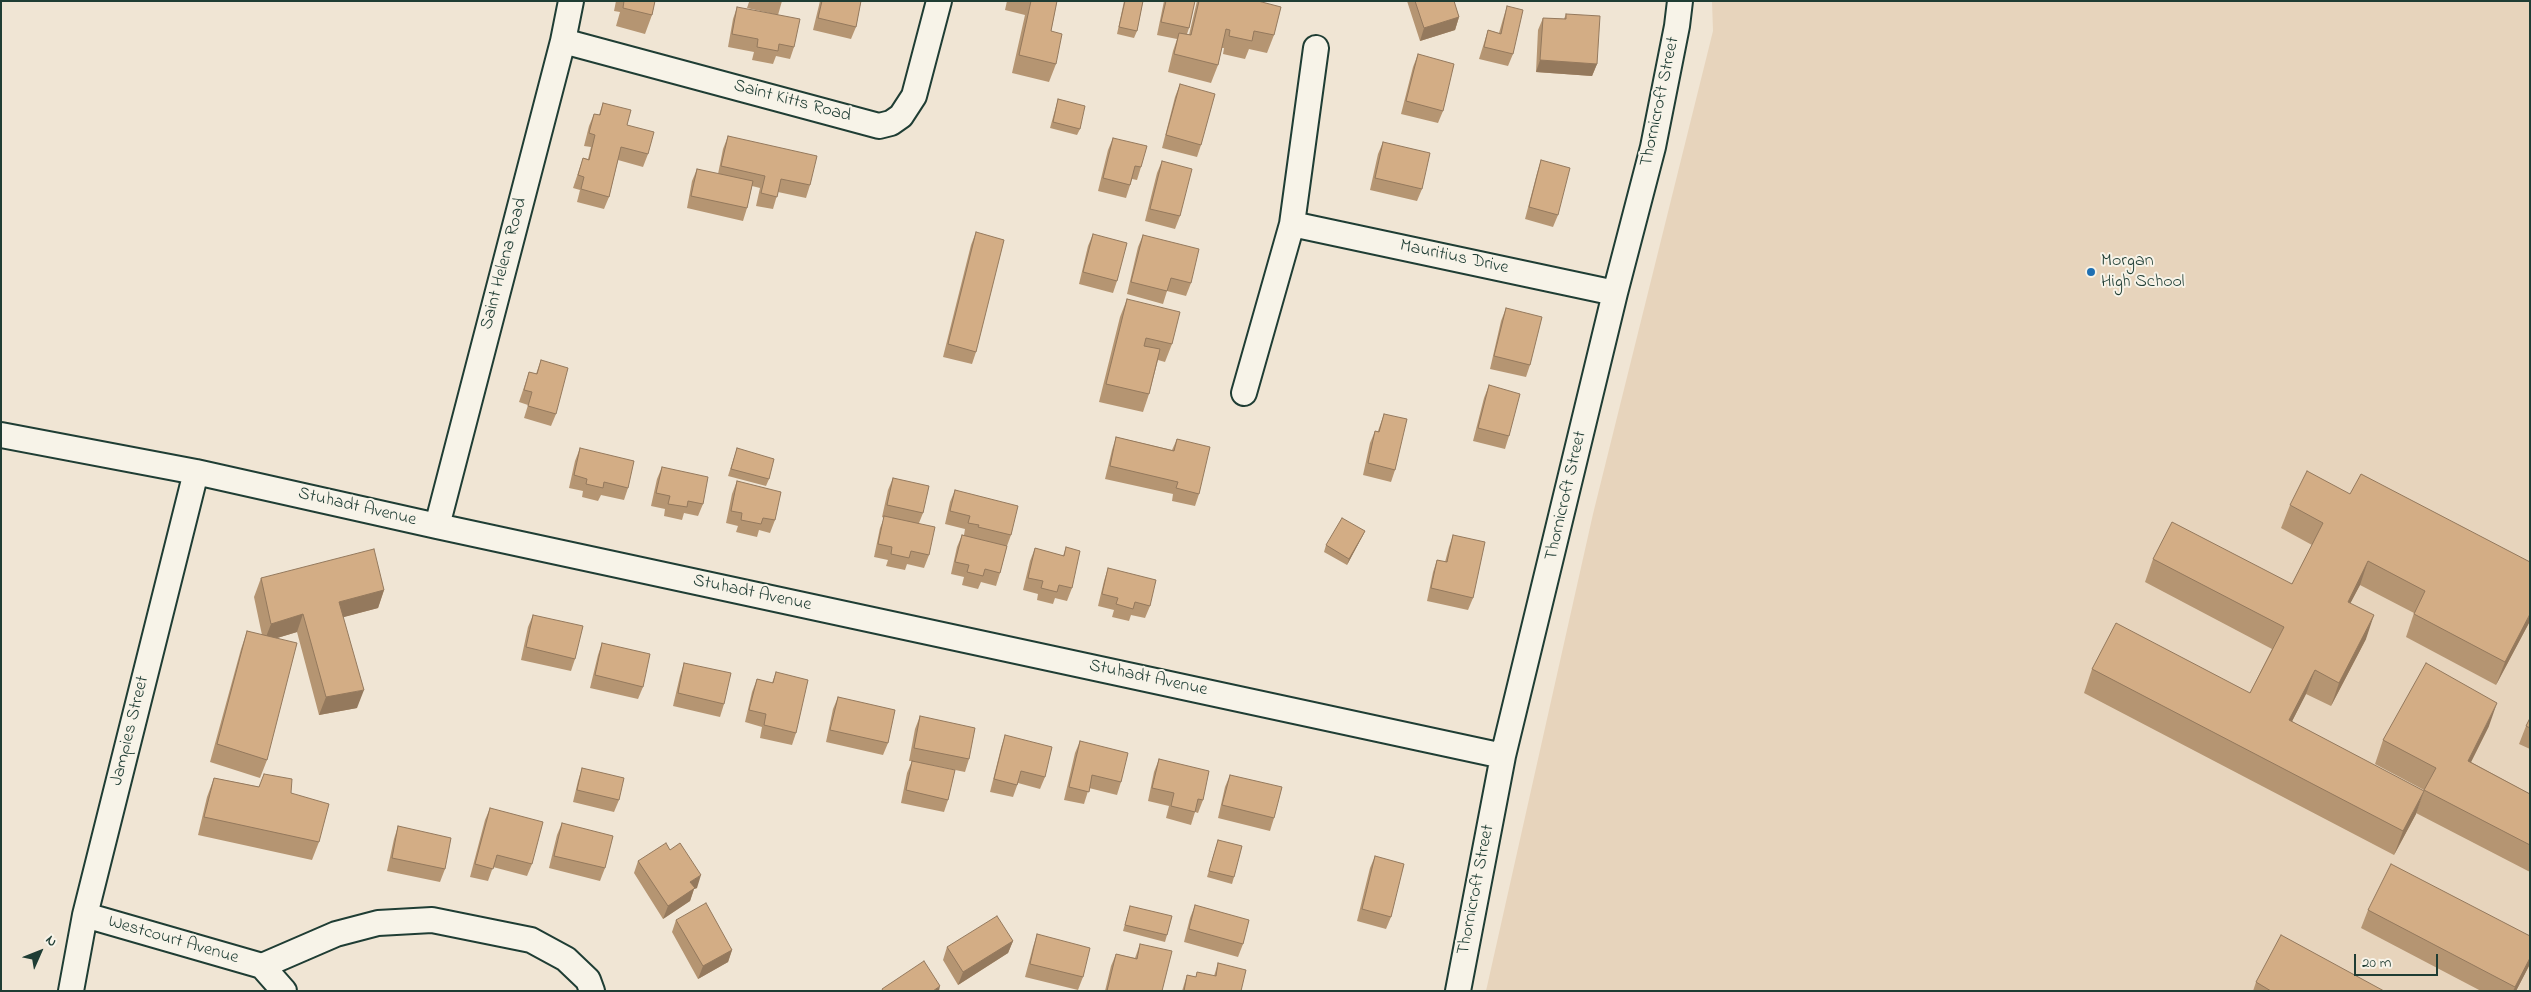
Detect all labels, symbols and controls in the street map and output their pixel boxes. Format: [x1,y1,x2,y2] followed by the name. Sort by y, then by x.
[1637,35,1685,169] street label: Thornicroft Street
[731,76,853,128] street label: Saint Kitts Road
[477,196,533,332] street label: Saint Helena Road
[1398,236,1510,280] street label: Mauritius Drive
[2101,251,2184,294] place label: Morgan High School
[2085,266,2097,278] marker: Morgan High School
[1542,429,1592,563] street label: Thornicroft Street
[296,484,418,532] street label: Stuhadt Avenue
[691,571,813,617] street label: Stuhadt Avenue
[1087,656,1209,702] street label: Stuhadt Avenue
[107,674,155,788] street label: Jampies Street
[1454,823,1500,957] street label: Thornicroft Street
[105,912,241,970] street label: Westcourt Avenue
[15,927,65,977] north arrow
[40,931,62,952] text: N
[2356,944,2440,976] scale bar
[2362,952,2391,974] text: 20 m

